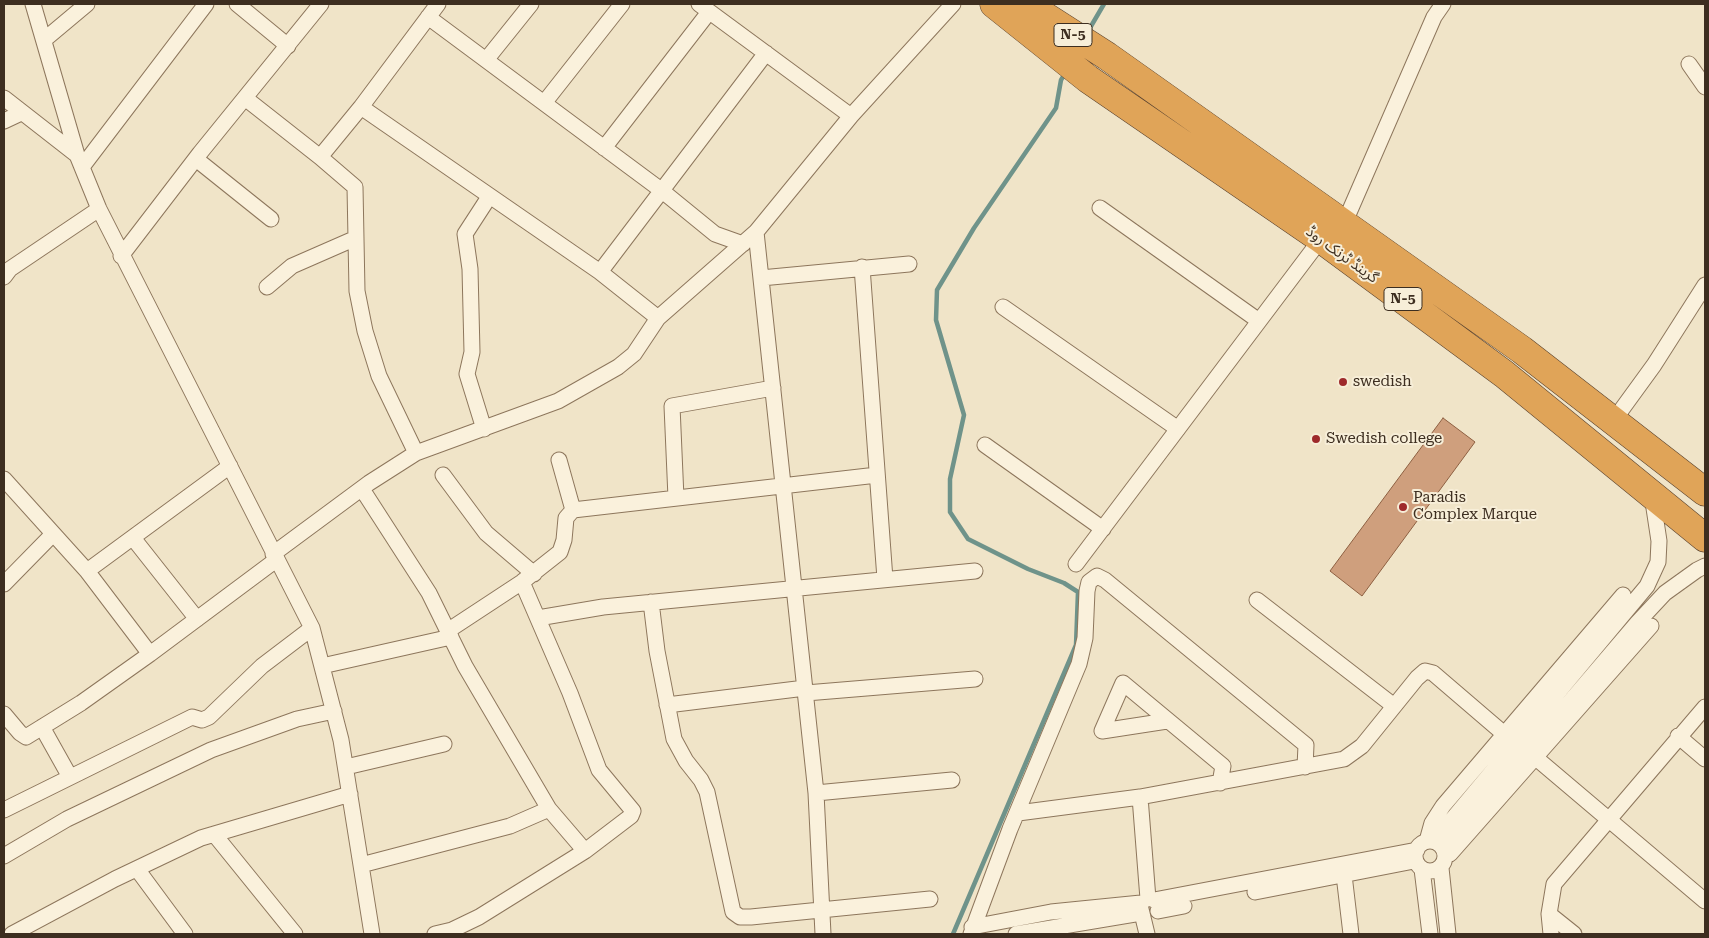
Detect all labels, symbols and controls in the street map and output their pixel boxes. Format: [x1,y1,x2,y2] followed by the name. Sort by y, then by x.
[1054,24,1092,46] road number: N-5
[1302,223,1382,287] street label: گرینڈ ٹرنک روڈ
[1384,288,1422,310] road number: N-5
[1353,373,1412,391] place label: swedish
[1337,376,1349,388] marker: swedish
[1326,430,1442,448] place label: Swedish college
[1310,433,1322,445] marker: Swedish college
[1413,489,1537,524] place label: Paradis Complex Marque
[1397,501,1409,513] marker: Paradis Complex Marque

